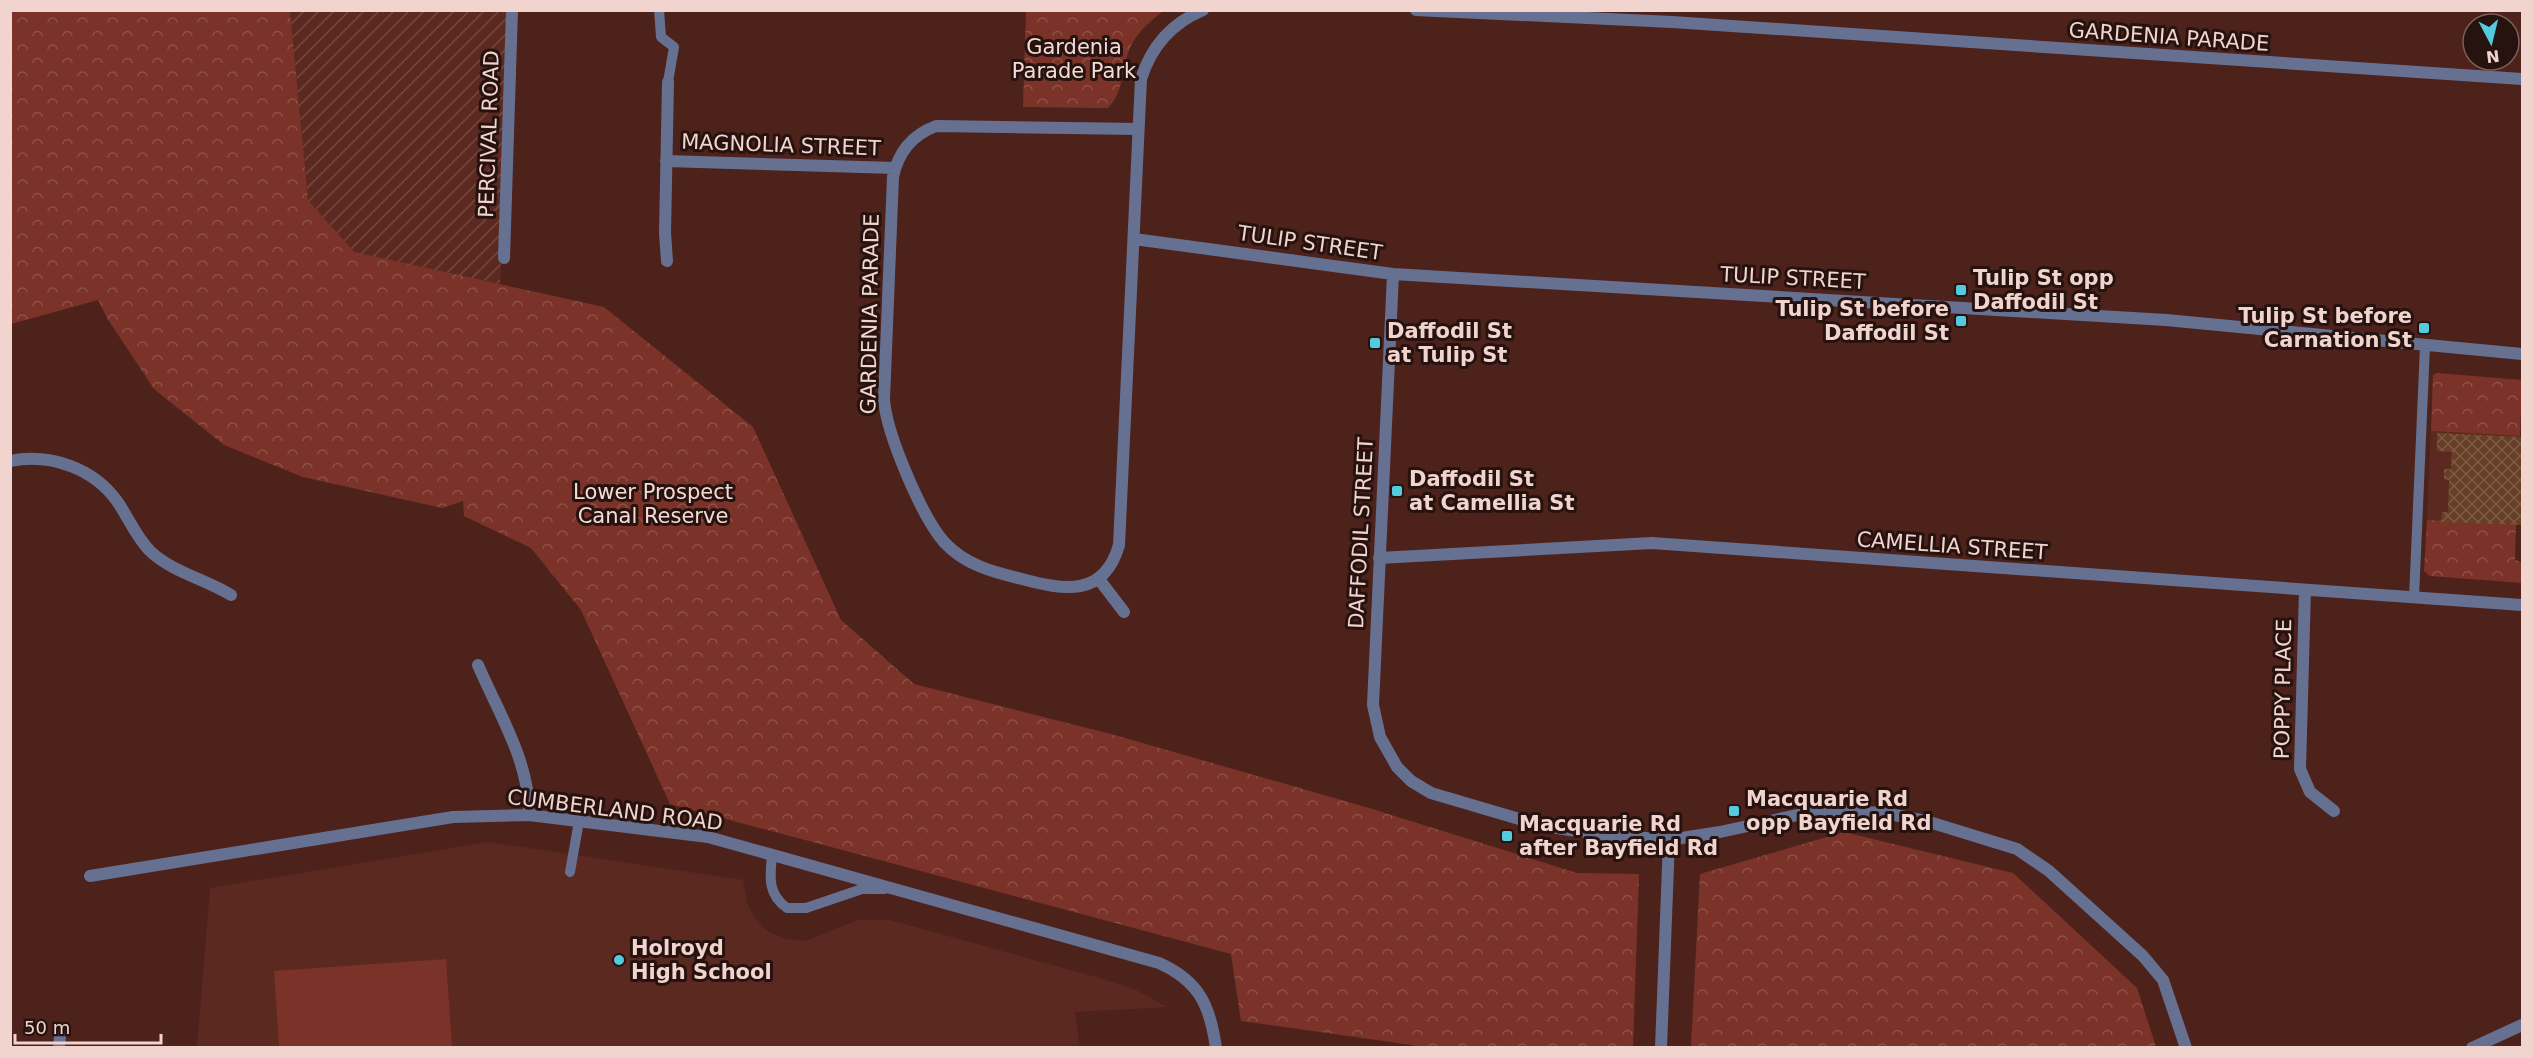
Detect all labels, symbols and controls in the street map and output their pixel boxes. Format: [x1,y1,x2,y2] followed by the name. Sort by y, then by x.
[2461,12,2521,72] north arrow
[2068,18,2270,56] street label: GARDENIA PARADE
[1012,35,1137,83] park label: Gardenia Parade Park
[2485,46,2501,67] text: N
[474,50,504,218] street label: PERCIVAL ROAD
[681,130,881,160] street label: MAGNOLIA STREET
[856,213,884,415] street label: GARDENIA PARADE
[1235,221,1384,265] street label: TULIP STREET
[1719,262,1866,294] street label: TULIP STREET
[1973,266,2114,314] place label: Tulip St opp Daffodil St
[1954,283,1968,297] marker: Tulip St opp Daffodil St
[1775,297,1949,345] place label: Tulip St before Daffodil St
[2238,304,2412,352] place label: Tulip St before Carnation St
[1954,314,1968,328] marker: Tulip St before Daffodil St
[1387,319,1512,367] place label: Daffodil St at Tulip St
[2417,321,2431,335] marker: Tulip St before Carnation St
[1368,336,1382,350] marker: Daffodil St at Tulip St
[1344,436,1378,629] street label: DAFFODIL STREET
[1409,467,1574,515] place label: Daffodil St at Camellia St
[573,480,733,528] park label: Lower Prospect Canal Reserve
[1390,484,1404,498] marker: Daffodil St at Camellia St
[1856,527,2048,565] street label: CAMELLIA STREET
[2270,619,2296,759] street label: POPPY PLACE
[506,785,724,835] street label: CUMBERLAND ROAD
[1746,787,1932,835] place label: Macquarie Rd opp Bayfield Rd
[1727,804,1741,818] marker: Macquarie Rd opp Bayfield Rd
[1519,812,1718,860] place label: Macquarie Rd after Bayfield Rd
[1500,829,1514,843] marker: Macquarie Rd after Bayfield Rd
[631,936,772,984] place label: Holroyd High School
[612,953,626,967] marker: Holroyd High School
[15,1007,160,1045] scale bar
[24,1017,70,1038] text: 50 m

